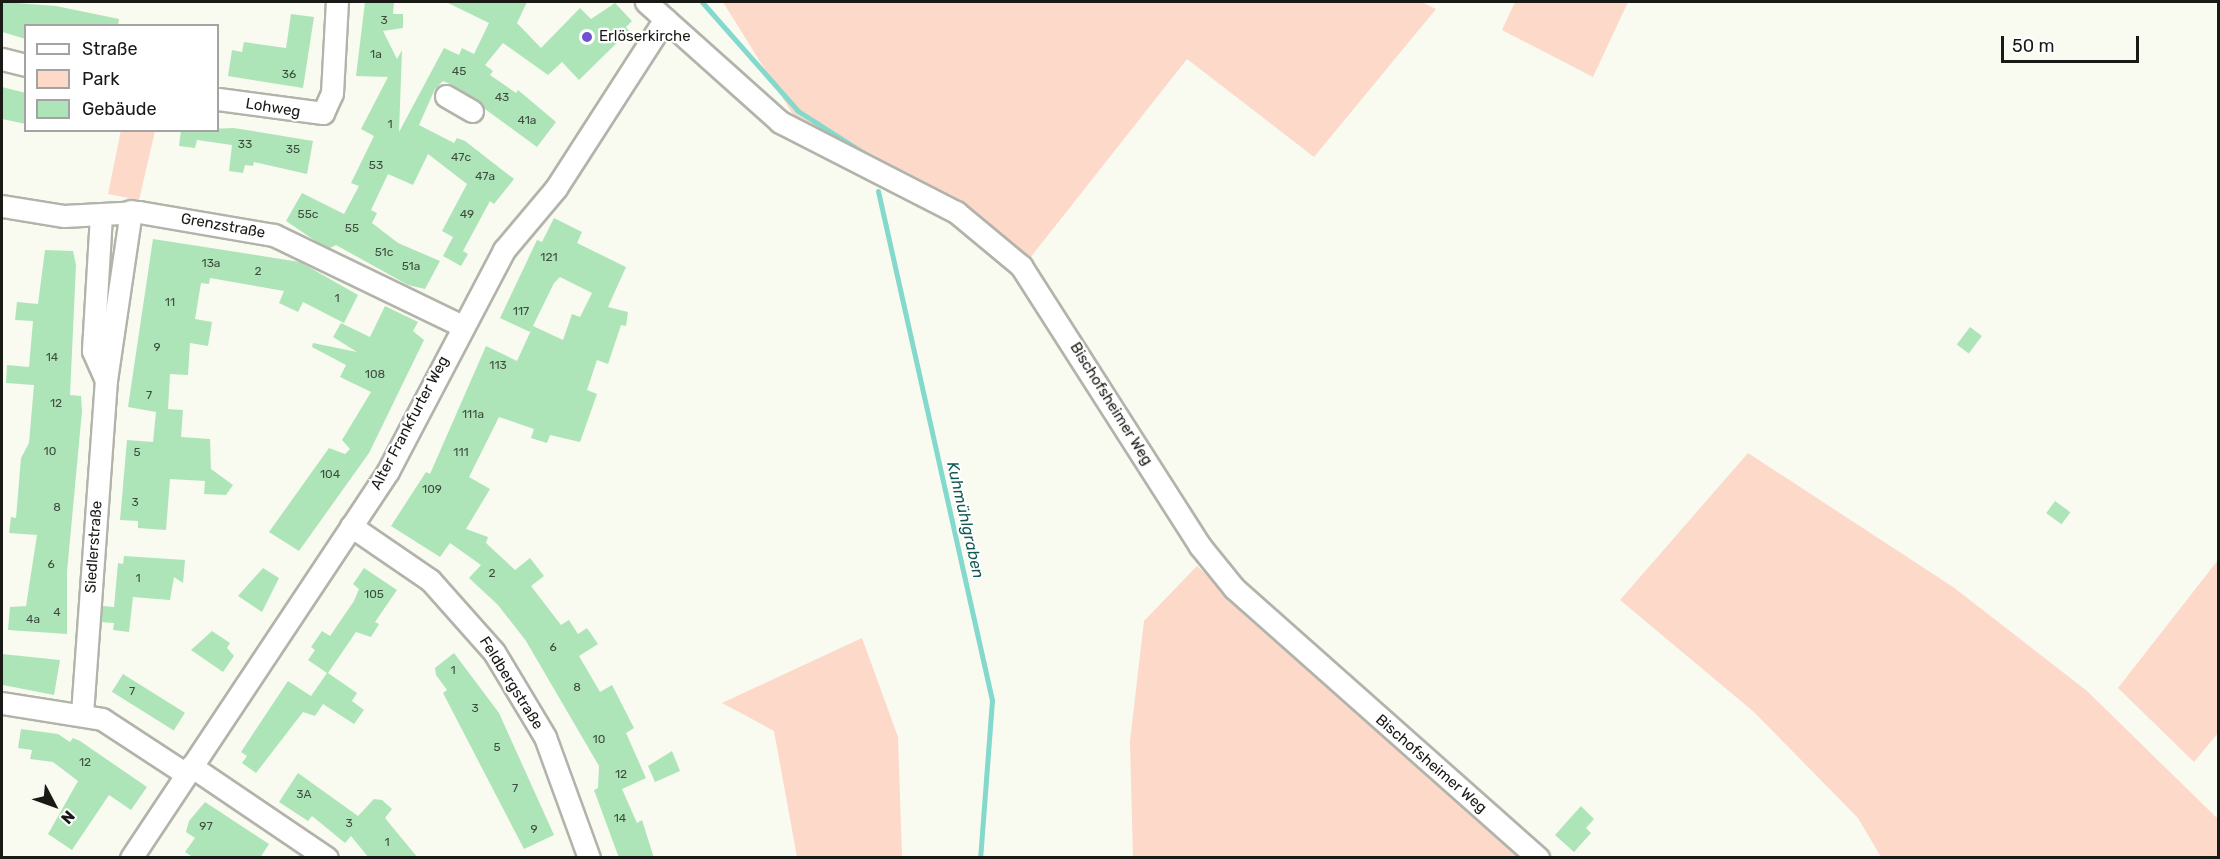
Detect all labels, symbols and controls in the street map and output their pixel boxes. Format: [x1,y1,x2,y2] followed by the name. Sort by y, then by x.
[380,14,388,28] house number: 3
[24,24,219,132] legend
[2004,24,2142,62] scale bar
[599,28,691,46] place label: Erlöserkirche
[580,30,594,44] marker: Erlöserkirche
[2012,35,2055,57] text: 50 m
[82,38,138,60] text: Straße
[370,48,382,62] house number: 1a
[452,65,466,79] house number: 45
[82,68,119,90] text: Park
[282,68,296,82] house number: 36
[495,91,509,105] house number: 43
[244,95,302,121] street label: Lohweg
[82,98,157,120] text: Gebäude
[518,114,536,128] house number: 41a
[387,118,393,132] house number: 1
[238,138,252,152] house number: 33
[286,143,300,157] house number: 35
[451,151,471,165] house number: 47c
[369,159,383,173] house number: 53
[475,170,495,184] house number: 47a
[298,208,318,222] house number: 55c
[460,208,474,222] house number: 49
[179,210,267,242] street label: Grenzstraße
[345,222,359,236] house number: 55
[375,246,393,260] house number: 51c
[540,251,558,265] house number: 121
[202,257,220,271] house number: 13a
[402,260,420,274] house number: 51a
[254,265,262,279] house number: 2
[334,292,340,306] house number: 1
[165,296,175,310] house number: 11
[513,305,529,319] house number: 117
[1066,339,1156,469] street label: Bischofsheimer Weg
[153,341,161,355] house number: 9
[46,351,58,365] house number: 14
[367,353,453,493] street label: Alter Frankfurter Weg
[489,359,507,373] house number: 113
[365,368,385,382] house number: 108
[146,389,152,403] house number: 7
[50,397,62,411] house number: 12
[462,408,484,422] house number: 111a
[44,445,56,459] house number: 10
[133,446,141,460] house number: 5
[453,446,469,460] house number: 111
[942,460,988,580] water label: Kuhmühlgraben
[320,468,340,482] house number: 104
[422,483,442,497] house number: 109
[131,496,139,510] house number: 3
[82,500,106,594] street label: Siedlerstraße
[53,501,61,515] house number: 8
[47,558,55,572] house number: 6
[488,567,496,581] house number: 2
[135,572,141,586] house number: 1
[364,588,384,602] house number: 105
[53,606,61,620] house number: 4
[26,613,40,627] house number: 4a
[475,633,547,733] street label: Feldbergstraße
[549,641,557,655] house number: 6
[450,664,456,678] house number: 1
[573,681,581,695] house number: 8
[129,685,135,699] house number: 7
[471,702,479,716] house number: 3
[1372,711,1490,817] street label: Bischofsheimer Weg
[593,733,605,747] house number: 10
[493,741,501,755] house number: 5
[79,756,91,770] house number: 12
[615,768,627,782] house number: 12
[24,775,84,835] north arrow
[512,782,518,796] house number: 7
[296,788,312,802] house number: 3A
[57,807,79,828] text: N
[614,812,626,826] house number: 14
[345,817,353,831] house number: 3
[199,820,213,834] house number: 97
[530,823,538,837] house number: 9
[384,836,390,850] house number: 1

